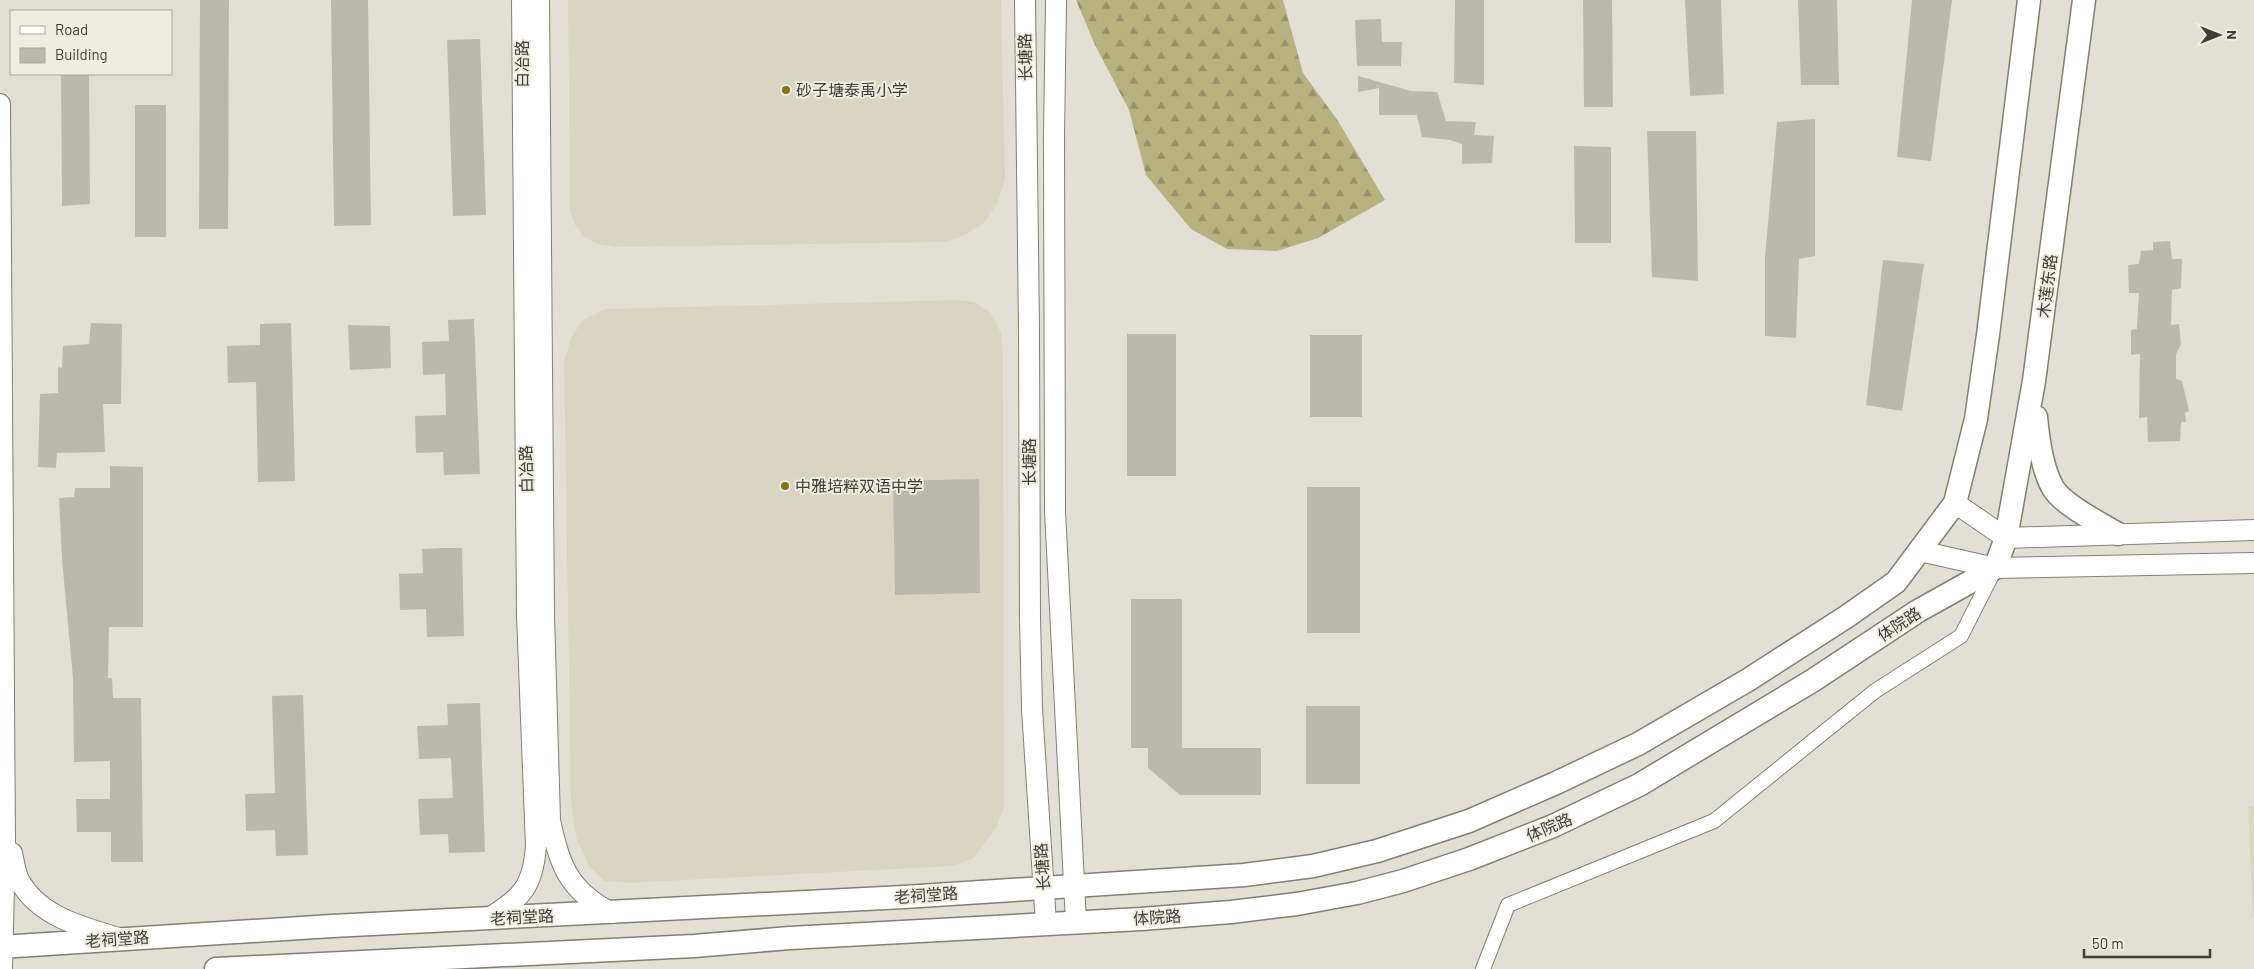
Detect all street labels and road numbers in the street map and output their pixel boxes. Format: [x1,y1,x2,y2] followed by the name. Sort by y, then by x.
[1015,33,1034,81] street label: 长塘路
[512,40,531,88] street label: 白冶路
[2033,253,2060,319] street label: 木莲东路
[1019,438,1038,486] street label: 长塘路
[516,445,535,493] street label: 白冶路
[1873,603,1924,645] street label: 体院路
[1523,808,1575,845] street label: 体院路
[1030,842,1053,892] street label: 长塘路
[893,883,959,906] street label: 老祠堂路
[490,905,554,928] street label: 老祠堂路
[1132,905,1182,928] street label: 体院路
[84,927,150,950] street label: 老祠堂路

